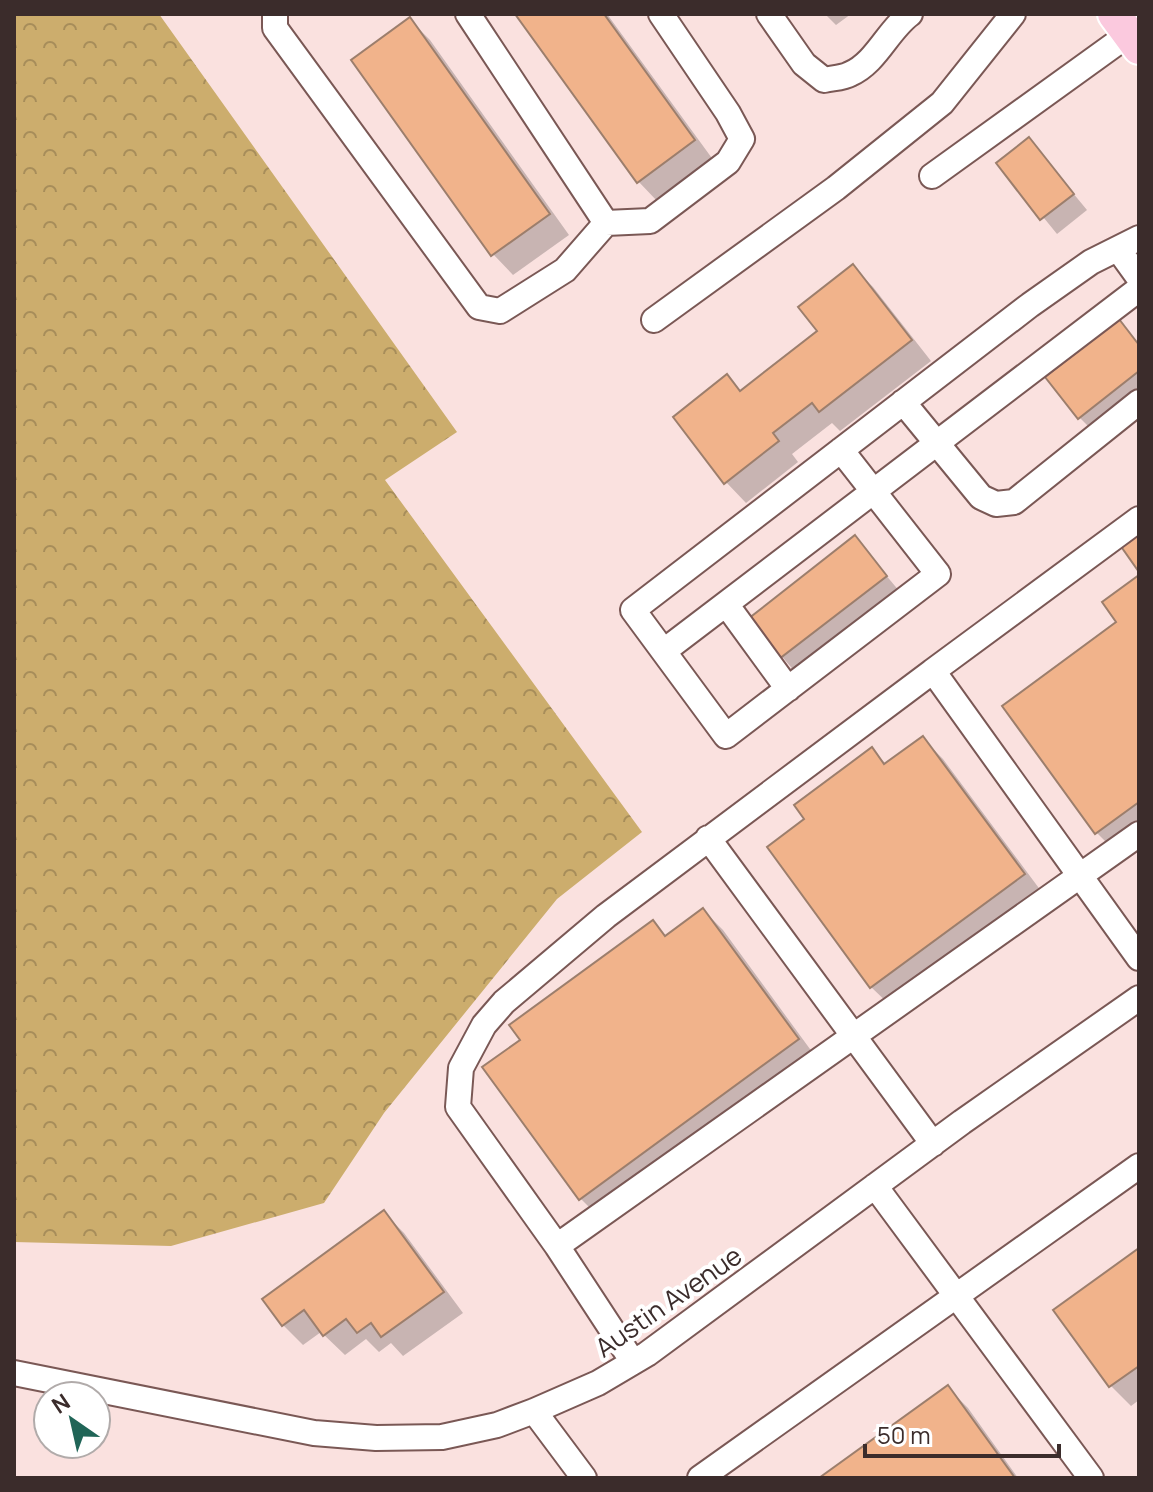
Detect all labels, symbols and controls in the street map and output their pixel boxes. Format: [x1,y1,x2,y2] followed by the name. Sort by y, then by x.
[587,1237,749,1365] street label: Austin Avenue
[32,1380,112,1460] north arrow
[46,1387,76,1420] text: N
[865,1408,1059,1458] scale bar
[877,1418,931,1451] text: 50 m

